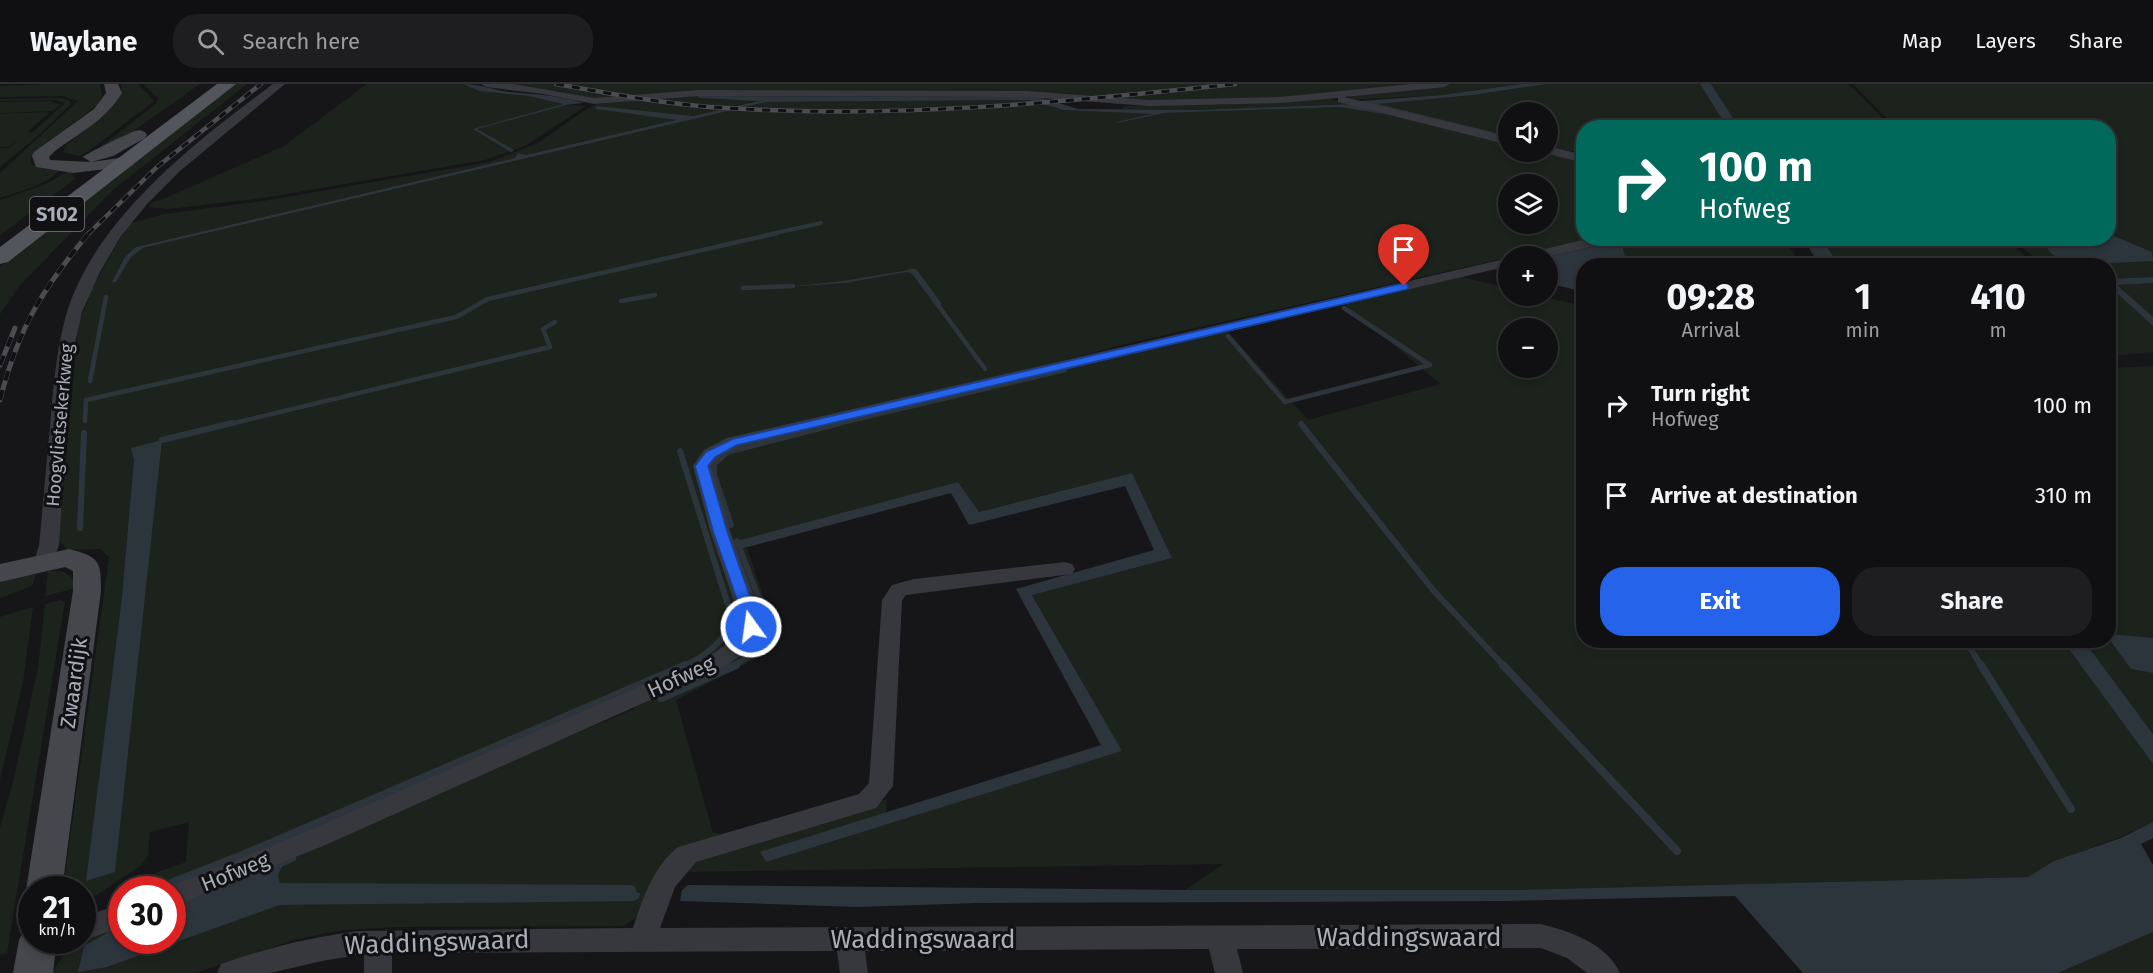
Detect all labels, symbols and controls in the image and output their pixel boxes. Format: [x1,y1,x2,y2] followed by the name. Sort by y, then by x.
[173,14,593,68] search box
[30,25,137,58] text: Waylane
[194,25,227,58] icon: search
[242,28,360,55] text: Search here
[1902,28,1942,54] text: Map
[1975,28,2036,54] text: Layers
[2069,28,2123,54] text: Share
[1498,102,1558,378] map controls
[1498,102,1558,162] button: sound
[1699,142,1813,192] text: 100 m
[1600,144,1678,222] icon: right
[1498,174,1558,234] button: layers
[1699,193,1790,225] text: Hofweg
[30,197,84,231] road number: S102
[1378,224,1429,286] pin
[1387,233,1420,266] icon: arrive
[1498,246,1558,306] button: +
[1666,275,1755,319] text: 09:28
[1854,275,1871,319] text: 1
[1970,275,2026,319] text: 410
[1498,318,1558,378] button: −
[1681,318,1740,342] text: Arrival
[1846,318,1880,342] text: min
[1989,318,2007,342] text: m
[42,342,78,507] street label: Hoogvlietsekerkweg
[1651,380,1750,407] text: Turn right
[1600,389,1633,422] icon: right
[2033,392,2092,419] text: 100 m
[1651,407,1719,431] text: Hofweg
[1600,479,1633,512] icon: arrive
[1651,482,1858,509] text: Arrive at destination
[2035,482,2092,509] text: 310 m
[1600,567,1840,636] button: Exit
[1852,567,2092,636] button: Share
[719,595,783,659] position arrow
[55,636,93,730] street label: Zwaardijk
[643,650,719,704] street label: Hofweg
[197,847,273,897] street label: Hofweg
[108,876,186,954] speed limit sign: 30
[43,890,71,926] text: 21
[38,921,76,939] text: km/h
[1316,922,1502,953] street label: Waddingswaard
[344,924,530,961] street label: Waddingswaard
[830,924,1016,955] street label: Waddingswaard

